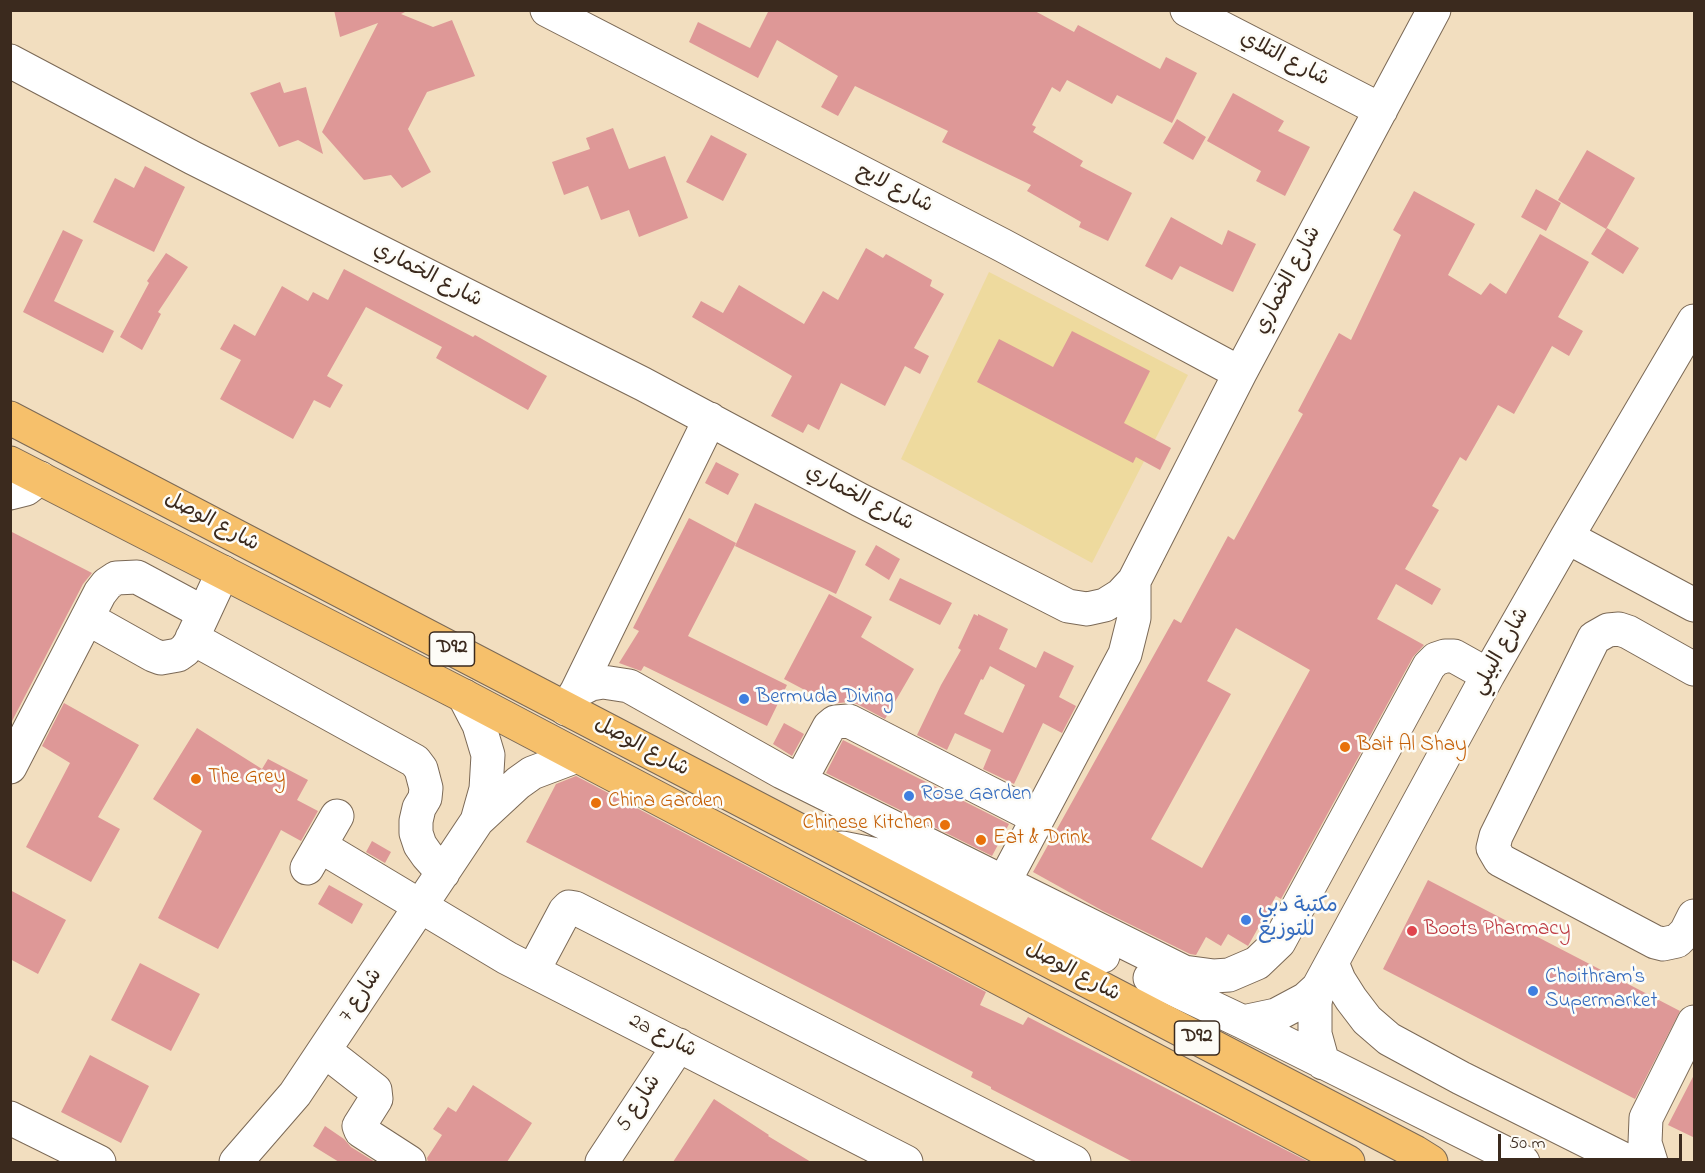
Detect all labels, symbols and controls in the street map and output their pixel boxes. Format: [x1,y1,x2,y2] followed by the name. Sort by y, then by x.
[1235,27,1333,93] street label: شارع التلاي
[852,160,936,220] street label: شارع لايح
[1250,223,1328,339] street label: شارع الخماري
[368,238,486,314] street label: شارع الخماري
[801,460,917,538] street label: شارع الخماري
[159,487,263,559] street label: شارع الوصل
[1468,604,1536,700] street label: شارع البيلي
[430,632,474,666] road number: D92
[756,686,894,712] place label: Bermuda Diving
[737,692,751,706] marker: Bermuda Diving
[589,712,693,784] street label: شارع الوصل
[1357,734,1467,760] place label: Bait Al Shay
[1338,740,1352,754] marker: Bait Al Shay
[208,766,285,792] place label: The Grey
[189,772,203,786] marker: The Grey
[921,783,1031,809] place label: Rose Garden
[902,789,916,803] marker: Rose Garden
[608,790,723,816] place label: China Garden
[589,796,603,810] marker: China Garden
[803,812,933,838] place label: Chinese Kitchen
[938,818,952,832] marker: Chinese Kitchen
[993,827,1089,853] place label: Eat & Drink
[974,833,988,847] marker: Eat & Drink
[1258,895,1338,945] place label: مكتبة دبي للتوزيع
[1239,913,1253,927] marker: مكتبة دبي للتوزيع
[1424,918,1570,944] place label: Boots Pharmacy
[1405,924,1419,938] marker: Boots Pharmacy
[1020,937,1124,1009] street label: شارع الوصل
[335,964,389,1028] street label: شارع 7
[1545,966,1658,1016] place label: Choithram's Supermarket
[1526,984,1540,998] marker: Choithram's Supermarket
[624,1009,700,1065] street label: 2a شارع
[1174,1021,1220,1055] road number: D92
[612,1071,668,1137] street label: شارع 5
[1501,1122,1686,1160] scale bar
[1509,1131,1546,1157] text: 50 m

